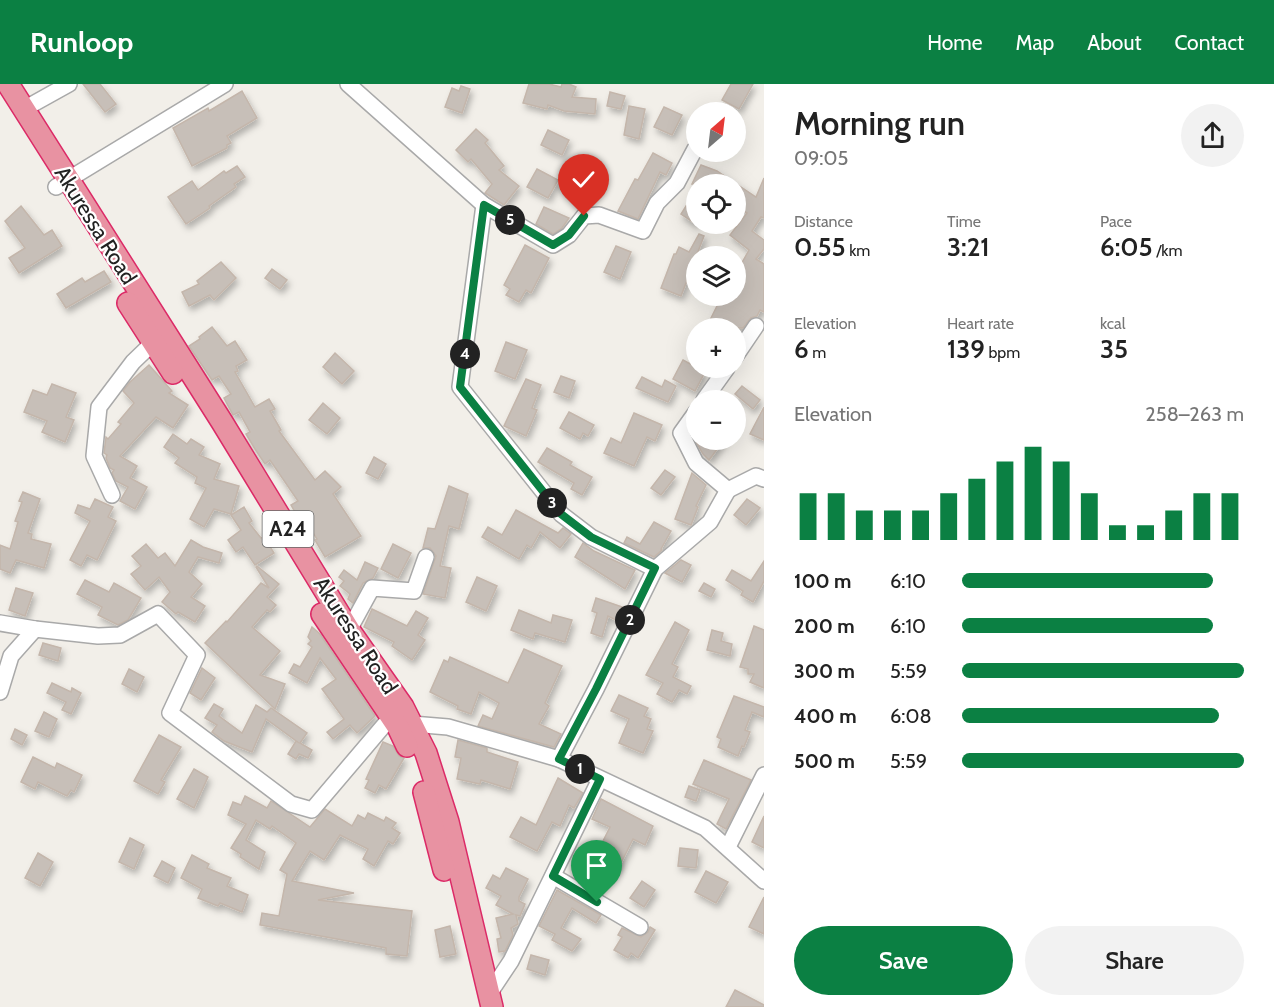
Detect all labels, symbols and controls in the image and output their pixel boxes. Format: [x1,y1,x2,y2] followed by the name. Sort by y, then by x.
[30,25,133,59] text: Runloop
[927,30,983,55] text: Home
[1016,30,1054,55] text: Map
[1087,30,1141,55] text: About
[1174,30,1244,55] text: Contact
[686,102,746,162] north arrow
[686,102,746,450] map controls
[794,103,965,143] text: Morning run
[1181,104,1244,167] button: share
[794,146,848,170] text: 09:05
[558,154,609,216] pin
[49,161,143,289] street label: Akuressa Road
[567,163,600,196] icon: check
[686,174,746,234] button: locate
[495,205,525,235] pin: 5
[506,210,514,229] text: 5
[794,212,853,231] text: Distance
[947,212,981,231] text: Time
[1100,212,1132,231] text: Pace
[794,231,846,263] text: 0.55
[947,231,990,263] text: 3:21
[1100,231,1153,263] text: 6:05
[846,241,870,260] text: km
[1153,241,1183,260] text: /km
[686,246,746,306] button: layers
[794,314,857,333] text: Elevation
[947,314,1014,333] text: Heart rate
[1100,314,1126,333] text: kcal
[686,318,746,378] button: +
[794,333,809,365] text: 6
[947,333,985,365] text: 139
[1100,333,1128,365] text: 35
[450,339,480,369] pin: 4
[809,343,826,362] text: m
[985,343,1020,362] text: bpm
[460,344,470,363] text: 4
[686,390,746,450] button: −
[794,402,872,426] text: Elevation
[1145,402,1244,426] text: 258–263 m
[537,488,567,518] pin: 3
[548,493,556,512] text: 3
[262,511,314,547] road number: A24
[794,569,852,593] text: 100 m
[890,569,926,593] text: 6:10
[308,572,403,699] street label: Akuressa Road
[615,605,645,635] pin: 2
[626,610,634,629] text: 2
[794,614,855,638] text: 200 m
[890,614,926,638] text: 6:10
[794,659,855,683] text: 300 m
[890,659,927,683] text: 5:59
[794,704,857,728] text: 400 m
[890,704,932,728] text: 6:08
[794,749,855,773] text: 500 m
[890,749,927,773] text: 5:59
[565,754,595,784] pin: 1
[577,759,583,778] text: 1
[571,840,622,902] pin
[580,849,613,882] icon: arrive
[794,926,1013,995] button: Save
[1025,926,1244,995] button: Share

